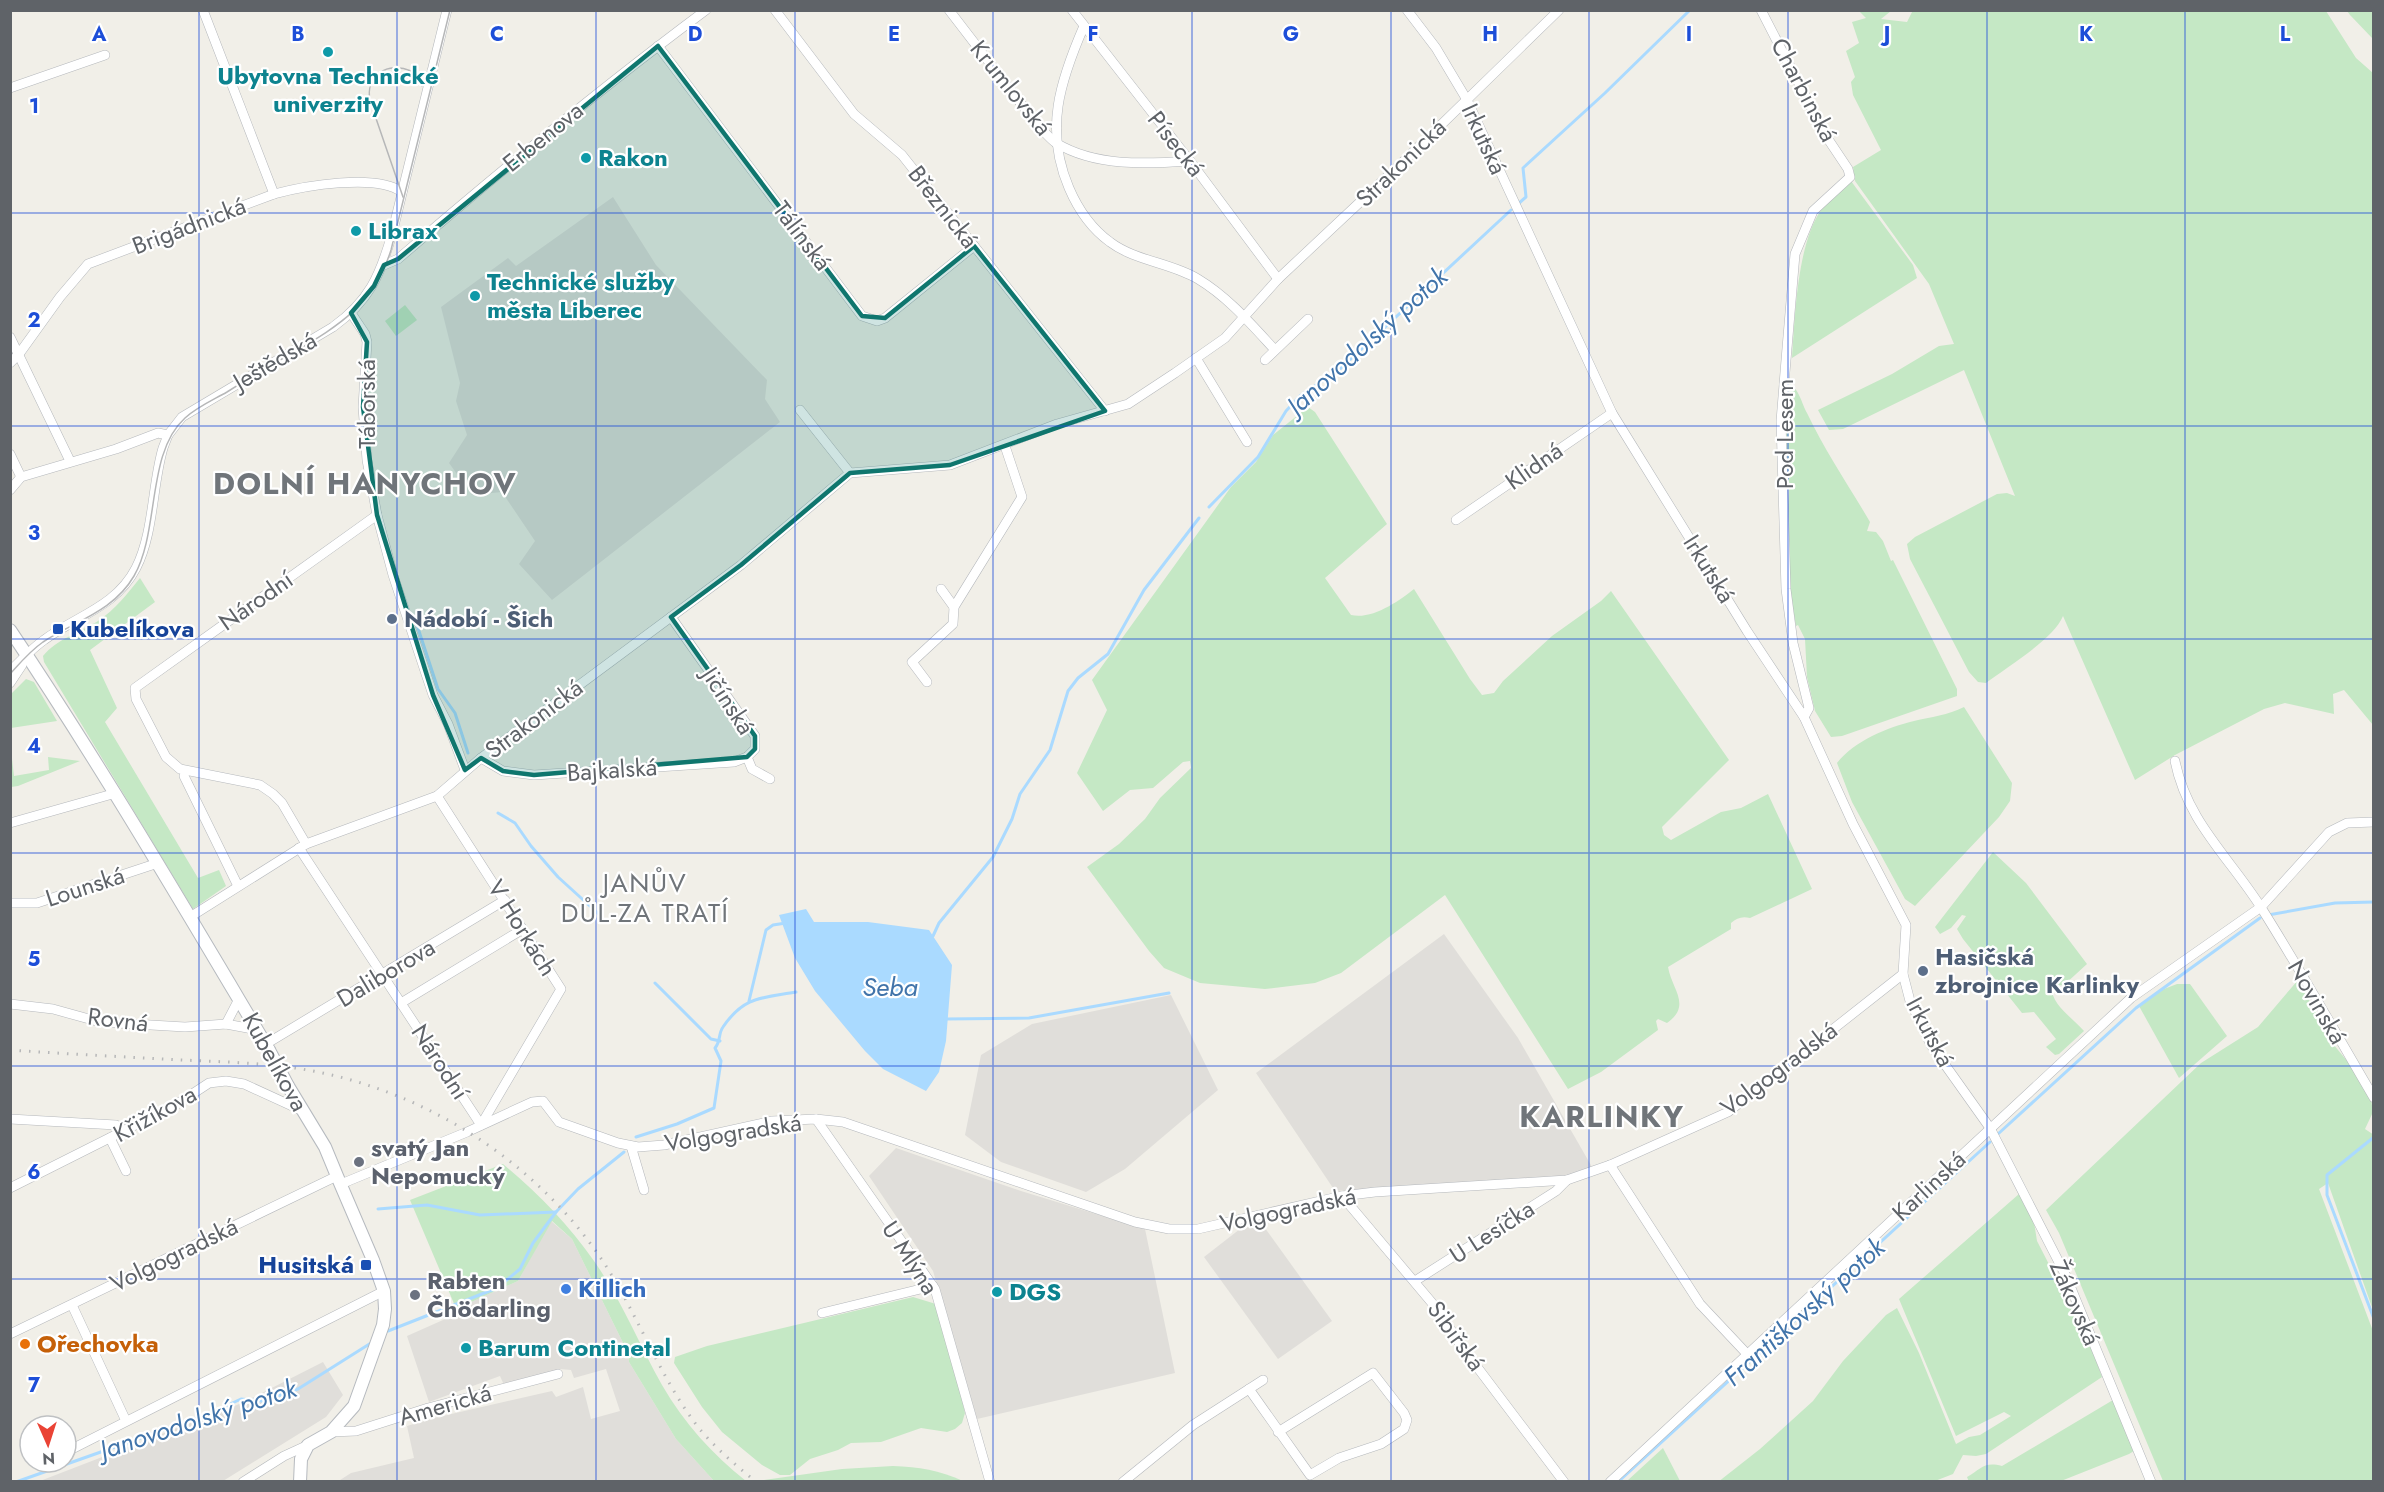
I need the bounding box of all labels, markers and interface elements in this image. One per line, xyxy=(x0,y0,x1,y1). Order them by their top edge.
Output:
text: A xyxy=(91,20,107,49)
text: B xyxy=(291,20,305,49)
text: C xyxy=(490,20,504,49)
text: D xyxy=(688,20,702,49)
text: E xyxy=(888,20,900,49)
text: F xyxy=(1087,20,1099,49)
text: G xyxy=(1283,20,1299,49)
text: H xyxy=(1482,20,1498,49)
text: I xyxy=(1686,20,1692,49)
text: J xyxy=(1880,20,1890,49)
text: K xyxy=(2079,20,2093,49)
text: L xyxy=(2280,20,2291,49)
street label: Krumlovská xyxy=(962,32,1061,143)
street label: Charbinská xyxy=(1762,32,1846,148)
marker: Ubytovna Technické univerzity xyxy=(321,45,335,59)
place label: Ubytovna Technické univerzity xyxy=(217,58,439,121)
text: 1 xyxy=(29,92,39,121)
street label: Erbenova xyxy=(495,93,591,180)
street label: Irkutská xyxy=(1453,98,1516,180)
street label: Písecká xyxy=(1139,103,1213,184)
street label: Strakonická xyxy=(1347,110,1454,215)
place label: Rakon xyxy=(598,140,668,175)
marker: Rakon xyxy=(579,151,593,165)
street label: Březnická xyxy=(900,158,987,256)
street label: Brigádnická xyxy=(127,188,251,263)
street label: Tálínská xyxy=(765,194,840,278)
place label: Librax xyxy=(368,213,438,248)
marker: Librax xyxy=(349,224,363,238)
water label: Janovodolský potok xyxy=(1274,257,1457,427)
place label: Technické služby města Liberec xyxy=(487,264,675,327)
marker: Technické služby města Liberec xyxy=(468,289,482,303)
text: 2 xyxy=(27,306,41,335)
street label: Ještědská xyxy=(224,323,323,400)
street label: Táborská xyxy=(349,359,384,449)
street label: Pod Lesem xyxy=(1767,379,1802,489)
street label: Klidná xyxy=(1498,433,1570,498)
district label: DOLNÍ HANYCHOV xyxy=(213,462,517,505)
text: 3 xyxy=(28,519,40,548)
street label: Irkutská xyxy=(1675,528,1744,610)
street label: Národní xyxy=(211,562,301,639)
place label: Nádobí - Šich xyxy=(404,601,553,636)
place label: Kubelíkova xyxy=(70,611,194,646)
marker: Nádobí - Šich xyxy=(385,612,399,626)
marker: Kubelíkova xyxy=(51,622,65,636)
street label: Jičínská xyxy=(692,658,763,741)
street label: Strakonická xyxy=(477,670,590,767)
text: 4 xyxy=(27,732,41,761)
street label: Bajkalská xyxy=(566,749,658,790)
street label: Lounská xyxy=(41,857,129,916)
district label: JANŮV DŮL-ZA TRATÍ xyxy=(561,864,729,932)
street label: V Horkách xyxy=(479,873,566,983)
street label: Daliborova xyxy=(330,929,442,1016)
place label: Hasičská zbrojnice Karlinky xyxy=(1935,939,2139,1002)
text: 5 xyxy=(28,945,41,974)
street label: Novinská xyxy=(2279,953,2356,1051)
marker: Hasičská zbrojnice Karlinky xyxy=(1916,964,1930,978)
water label: Seba xyxy=(862,968,918,1006)
street label: Irkutská xyxy=(1897,991,1963,1073)
street label: Rovná xyxy=(86,998,150,1041)
street label: Kubelíkova xyxy=(234,1006,317,1118)
street label: Volgogradská xyxy=(1713,1013,1844,1124)
street label: Národní xyxy=(403,1017,478,1107)
street label: Křižíkova xyxy=(107,1076,203,1151)
district label: KARLINKY xyxy=(1519,1095,1685,1138)
street label: Volgogradská xyxy=(662,1104,804,1161)
place label: svatý Jan Nepomucký xyxy=(371,1130,505,1193)
street label: Karlinská xyxy=(1884,1142,1973,1229)
marker: svatý Jan Nepomucký xyxy=(352,1155,366,1169)
text: 6 xyxy=(27,1158,41,1187)
street label: Volgogradská xyxy=(1217,1178,1359,1241)
street label: U Lesíčka xyxy=(1442,1191,1541,1272)
street label: Volgogradská xyxy=(104,1208,244,1301)
street label: U Mlýna xyxy=(873,1214,947,1302)
water label: Františkovský potok xyxy=(1715,1228,1895,1395)
place label: Husitská xyxy=(258,1247,354,1282)
street label: Žákovská xyxy=(2041,1255,2110,1351)
marker: Husitská xyxy=(359,1258,373,1272)
place label: Rabten Čhödarling xyxy=(427,1263,551,1326)
place label: Killich xyxy=(578,1271,647,1306)
place label: DGS xyxy=(1009,1274,1061,1309)
marker: Killich xyxy=(559,1282,573,1296)
marker: DGS xyxy=(990,1285,1004,1299)
marker: Rabten Čhödarling xyxy=(408,1288,422,1302)
street label: Sibiřská xyxy=(1419,1293,1494,1378)
place label: Ořechovka xyxy=(37,1326,159,1361)
place label: Barum Continetal xyxy=(478,1330,671,1365)
marker: Ořechovka xyxy=(18,1337,32,1351)
marker: Barum Continetal xyxy=(459,1341,473,1355)
water label: Janovodolský potok xyxy=(90,1369,303,1470)
text: 7 xyxy=(28,1371,41,1400)
street label: Americká xyxy=(394,1375,495,1434)
north arrow xyxy=(18,1414,78,1474)
text: N xyxy=(42,1447,56,1470)

